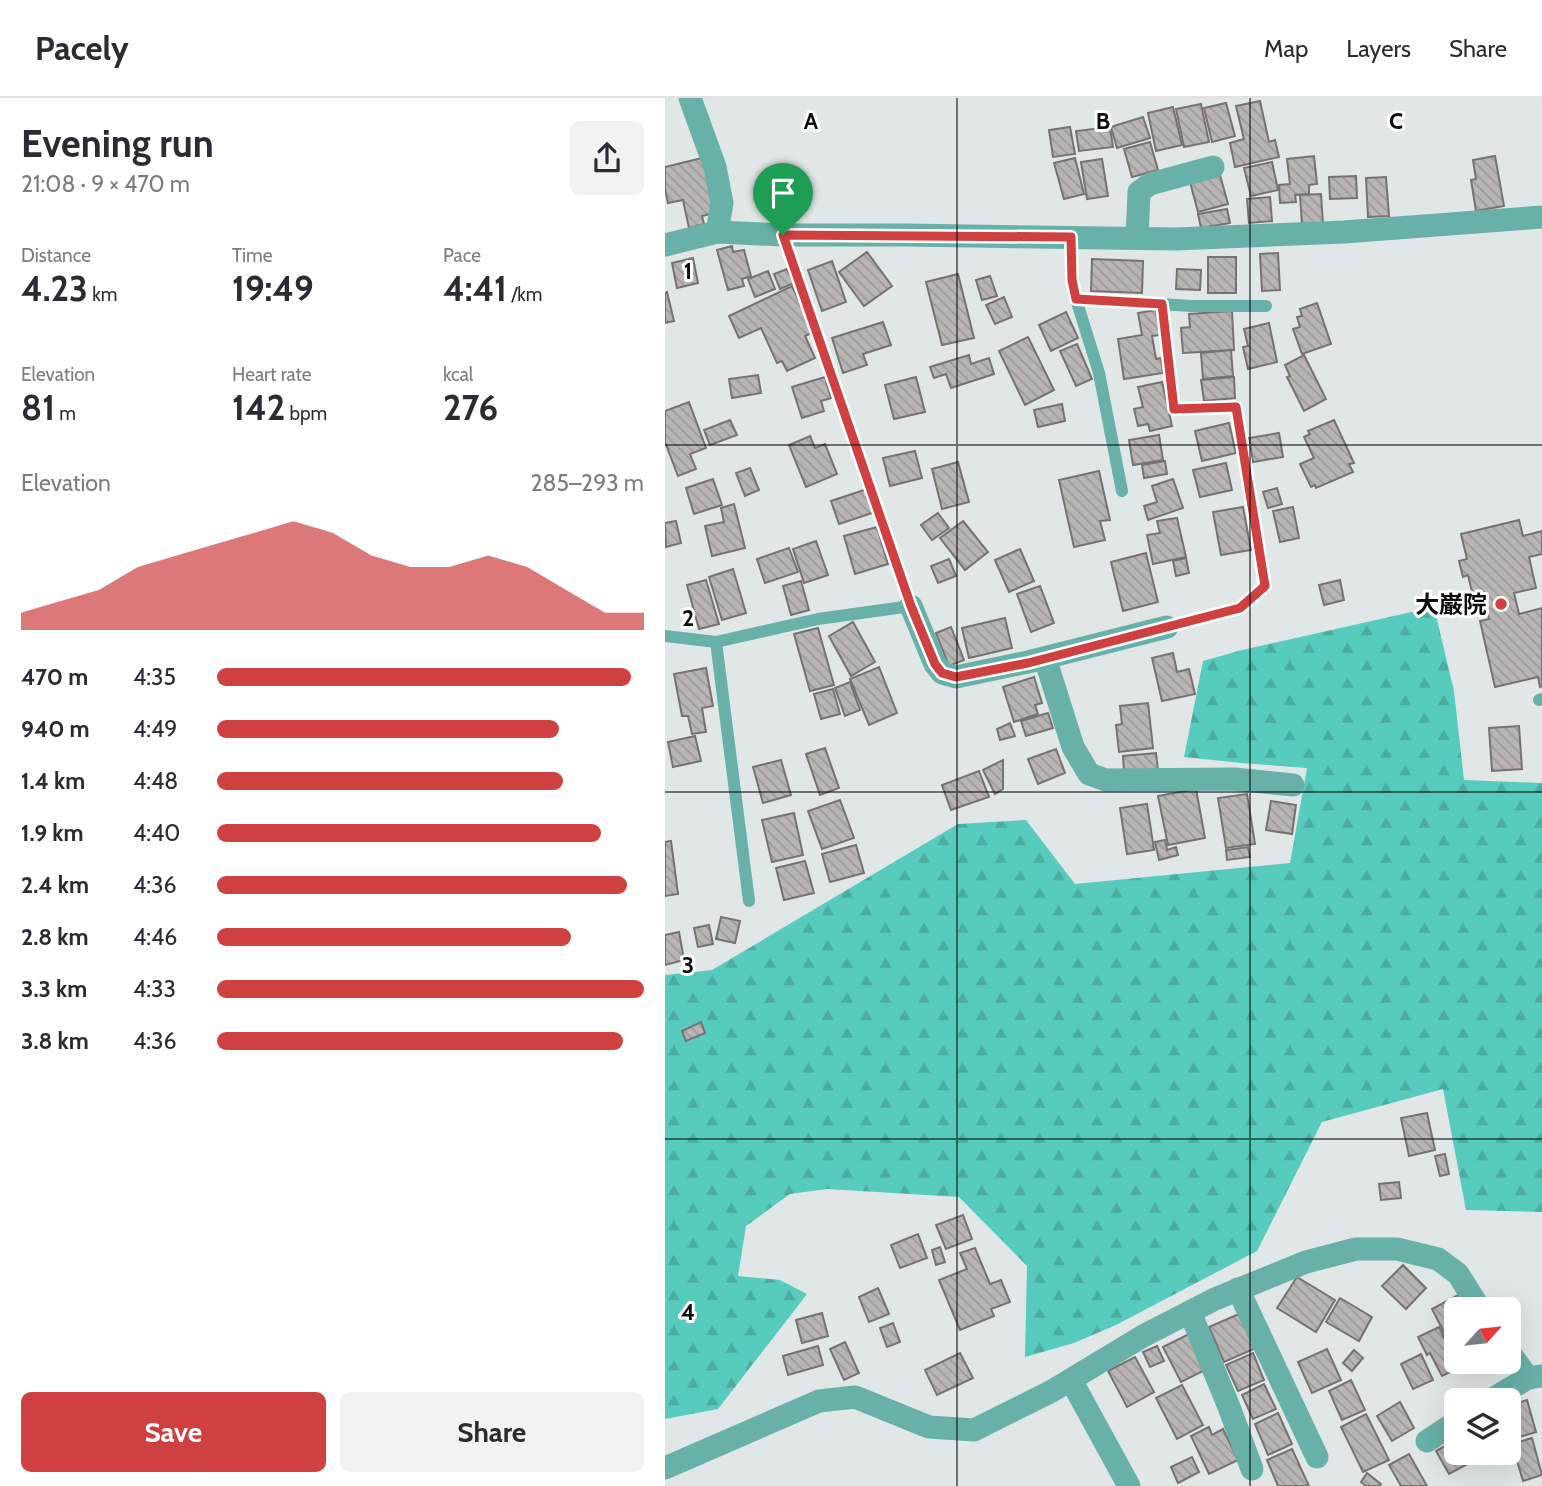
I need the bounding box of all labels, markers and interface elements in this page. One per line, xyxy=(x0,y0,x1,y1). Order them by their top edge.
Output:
text: Pacely xyxy=(35,28,129,68)
text: Map xyxy=(1264,34,1308,63)
text: Layers xyxy=(1346,34,1411,63)
text: Share xyxy=(1449,34,1507,63)
text: A xyxy=(804,107,819,135)
text: B xyxy=(1096,107,1110,135)
text: C xyxy=(1389,107,1403,135)
text: Evening run xyxy=(21,120,214,167)
button: share xyxy=(570,121,644,195)
pin xyxy=(753,163,813,235)
text: 21:08 · 9 × 470 m xyxy=(21,170,190,198)
icon: arrive xyxy=(764,174,802,212)
text: Distance xyxy=(21,244,91,267)
text: Time xyxy=(232,244,272,267)
text: Pace xyxy=(443,244,481,267)
text: 1 xyxy=(684,257,692,285)
text: 4.23 xyxy=(21,267,88,310)
text: 19:49 xyxy=(232,267,314,310)
text: 4:41 xyxy=(443,267,507,310)
text: km xyxy=(88,283,117,306)
text: /km xyxy=(507,283,542,306)
text: Elevation xyxy=(21,363,95,386)
text: Heart rate xyxy=(232,363,312,386)
text: kcal xyxy=(443,363,473,386)
text: 81 xyxy=(21,386,55,429)
text: 142 xyxy=(232,386,285,429)
text: 276 xyxy=(443,386,498,429)
text: m xyxy=(55,402,76,425)
text: bpm xyxy=(285,402,327,425)
text: Elevation xyxy=(21,469,111,497)
text: 285–293 m xyxy=(531,469,644,497)
place label: 大巌院 xyxy=(1415,590,1487,619)
marker: 大巌院 xyxy=(1493,596,1509,612)
text: 2 xyxy=(682,604,694,632)
text: 470 m xyxy=(21,663,88,691)
text: 4:35 xyxy=(133,663,176,691)
text: 940 m xyxy=(21,715,90,743)
text: 4:49 xyxy=(133,715,177,743)
text: 1.4 km xyxy=(21,767,85,795)
text: 4:48 xyxy=(133,767,178,795)
text: 1.9 km xyxy=(21,819,84,847)
text: 4:40 xyxy=(133,819,180,847)
text: 2.4 km xyxy=(21,871,89,899)
text: 4:36 xyxy=(133,871,177,899)
text: 2.8 km xyxy=(21,923,88,951)
text: 4:46 xyxy=(133,923,177,951)
text: 3 xyxy=(682,951,694,979)
text: 3.3 km xyxy=(21,975,87,1003)
text: 4:33 xyxy=(133,975,176,1003)
text: 3.8 km xyxy=(21,1027,89,1055)
text: 4:36 xyxy=(133,1027,177,1055)
north arrow xyxy=(1444,1297,1521,1374)
map controls xyxy=(1444,1297,1521,1465)
text: 4 xyxy=(681,1298,695,1326)
button: layers xyxy=(1444,1388,1521,1465)
button: Save xyxy=(21,1392,326,1472)
button: Share xyxy=(340,1392,644,1472)

